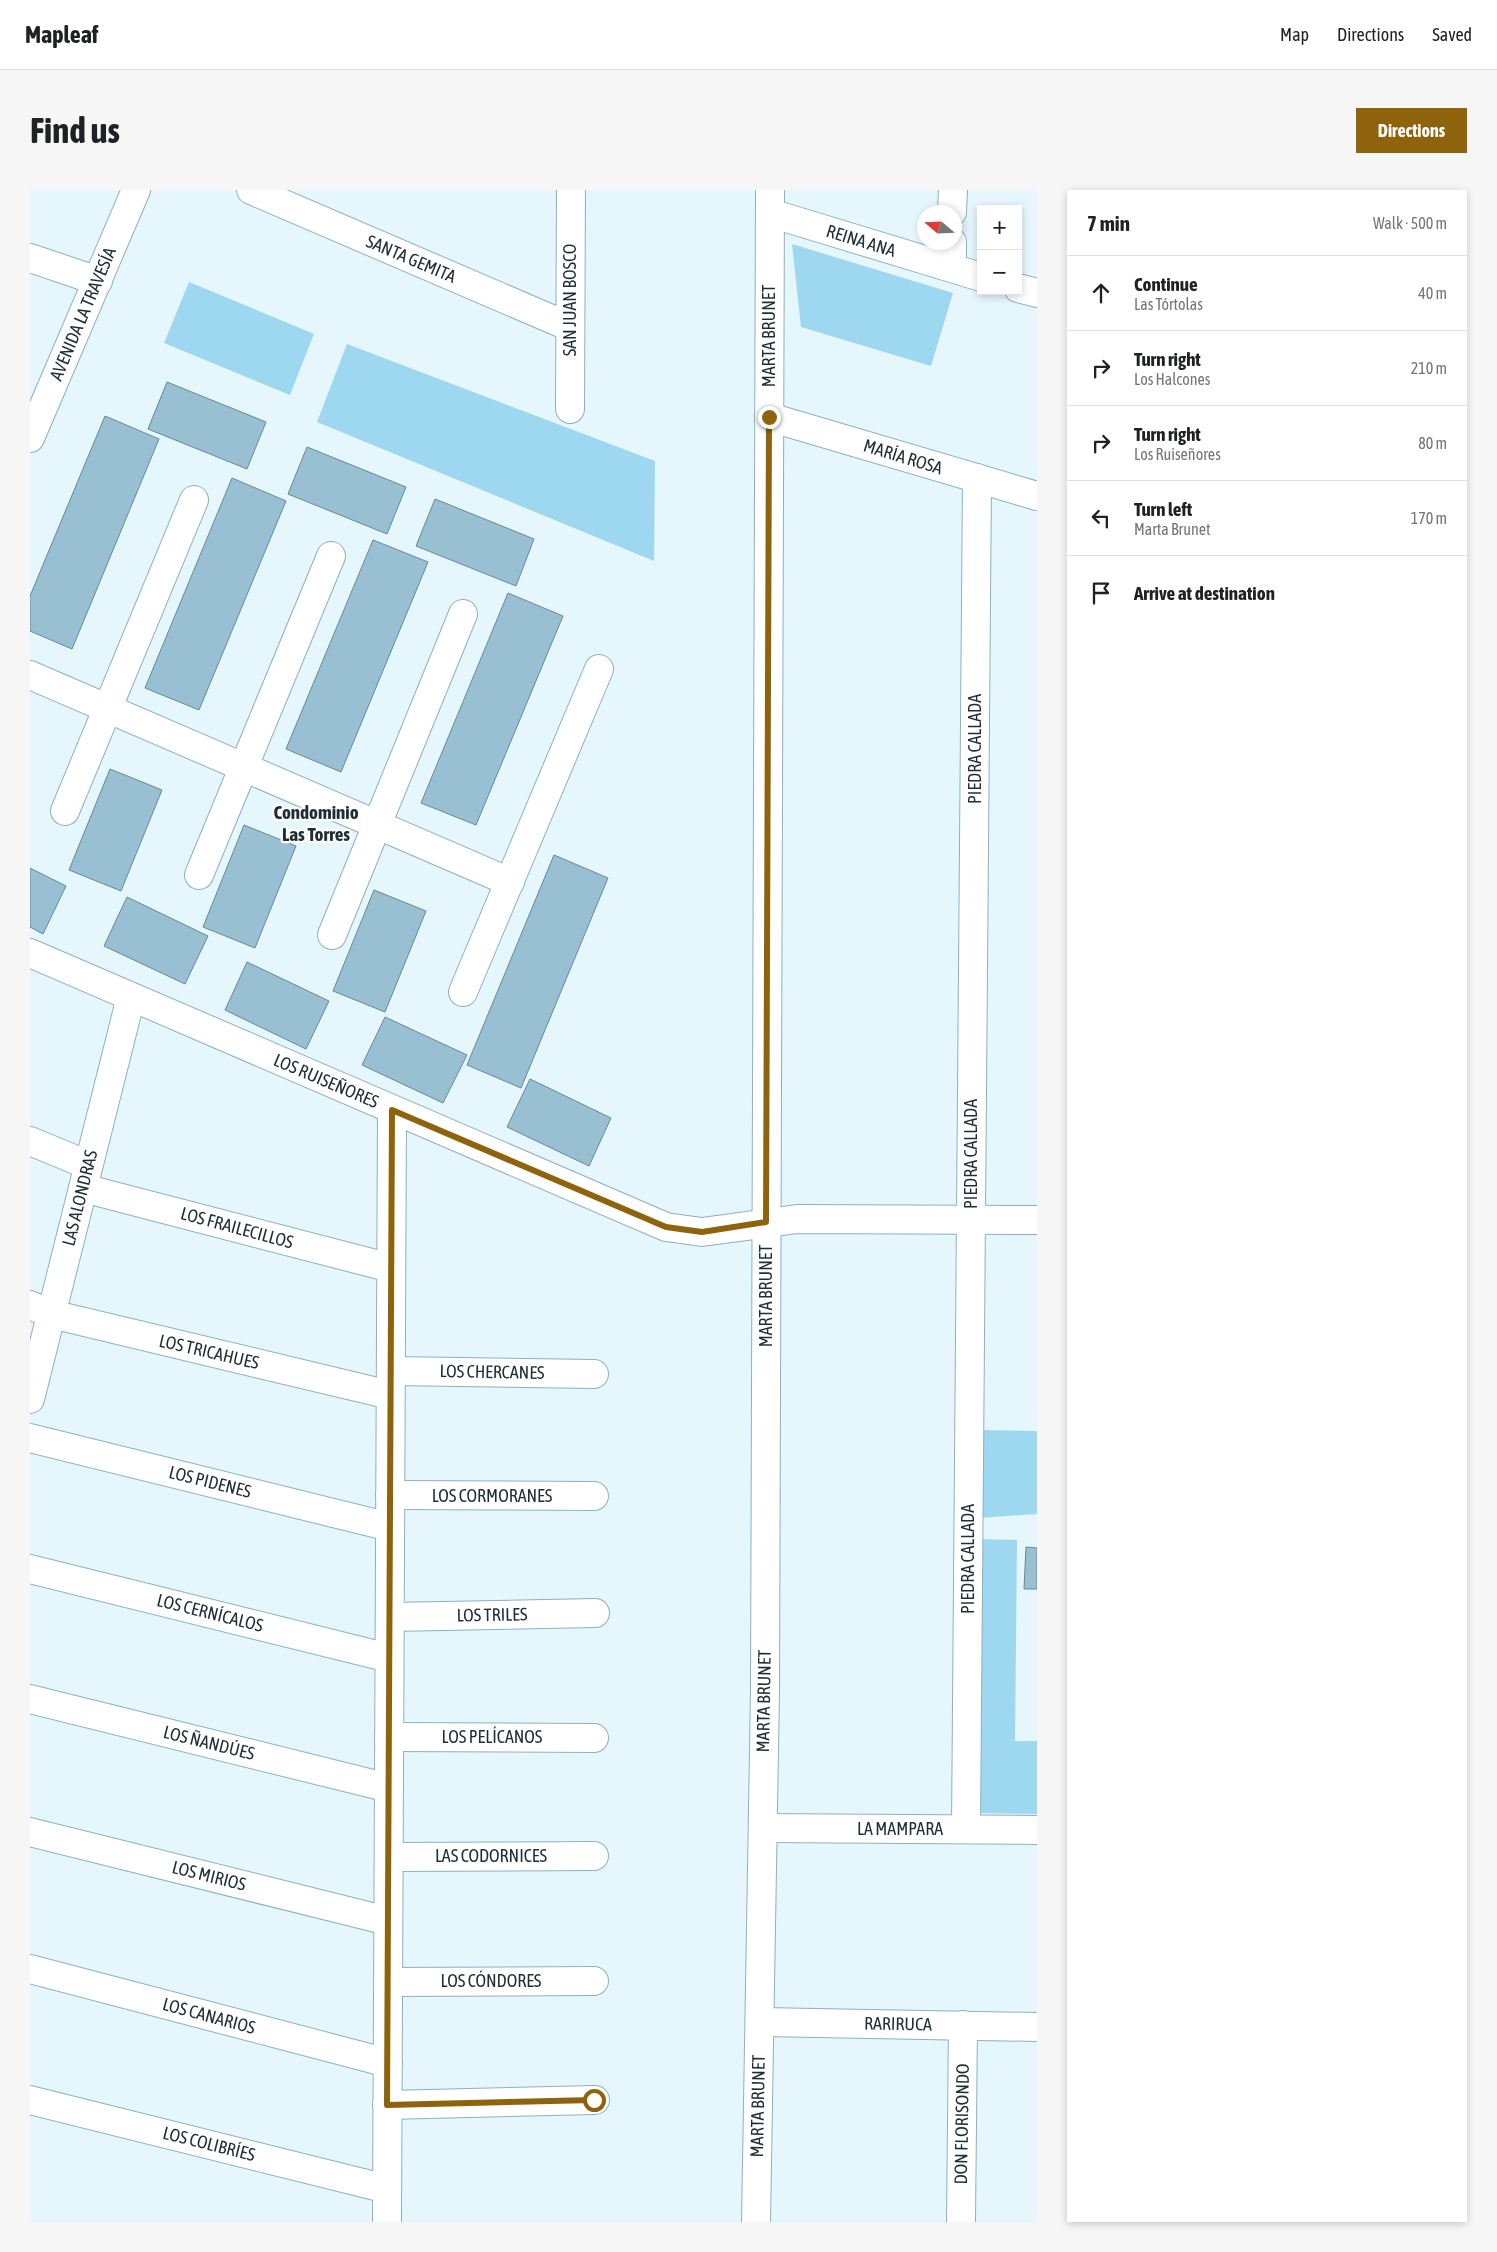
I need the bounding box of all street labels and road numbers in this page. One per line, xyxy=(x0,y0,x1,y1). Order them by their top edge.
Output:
street label: REINA ANA xyxy=(824,220,899,261)
street label: SANTA GEMITA xyxy=(363,230,459,287)
street label: AVENIDA LA TRAVESÍA xyxy=(45,244,120,384)
street label: SAN JUAN BOSCO xyxy=(559,244,580,356)
street label: MARTA BRUNET xyxy=(758,285,779,387)
street label: MARÍA ROSA xyxy=(861,435,945,479)
street label: PIEDRA CALLADA xyxy=(964,694,985,804)
street label: LOS RUISEÑORES xyxy=(271,1049,382,1112)
street label: PIEDRA CALLADA xyxy=(960,1099,981,1209)
street label: LAS ALONDRAS xyxy=(57,1147,102,1248)
street label: LOS FRAILECILLOS xyxy=(178,1202,296,1253)
street label: MARTA BRUNET xyxy=(755,1245,776,1347)
street label: LOS TRICAHUES xyxy=(157,1330,262,1373)
street label: LOS CHERCANES xyxy=(439,1360,545,1383)
street label: LOS PIDENES xyxy=(167,1461,254,1502)
street label: LOS CORMORANES xyxy=(432,1485,553,1506)
street label: PIEDRA CALLADA xyxy=(957,1504,978,1614)
street label: LOS CERNÍCALOS xyxy=(155,1589,266,1636)
street label: LOS TRILES xyxy=(456,1603,528,1626)
street label: MARTA BRUNET xyxy=(752,1649,775,1753)
street label: LOS ÑANDÚES xyxy=(161,1721,257,1764)
street label: LOS PELÍCANOS xyxy=(442,1726,543,1747)
street label: LA MAMPARA xyxy=(857,1818,943,1839)
street label: LAS CODORNICES xyxy=(435,1845,548,1866)
street label: LOS MIRIOS xyxy=(170,1856,249,1895)
street label: LOS CÓNDORES xyxy=(441,1970,542,1991)
street label: LOS CANARIOS xyxy=(160,1993,258,2038)
street label: RARIRUCA xyxy=(864,2012,932,2035)
street label: MARTA BRUNET xyxy=(746,2054,769,2158)
street label: DON FLORISONDO xyxy=(950,2063,973,2185)
street label: LOS COLIBRÍES xyxy=(161,2122,258,2165)

